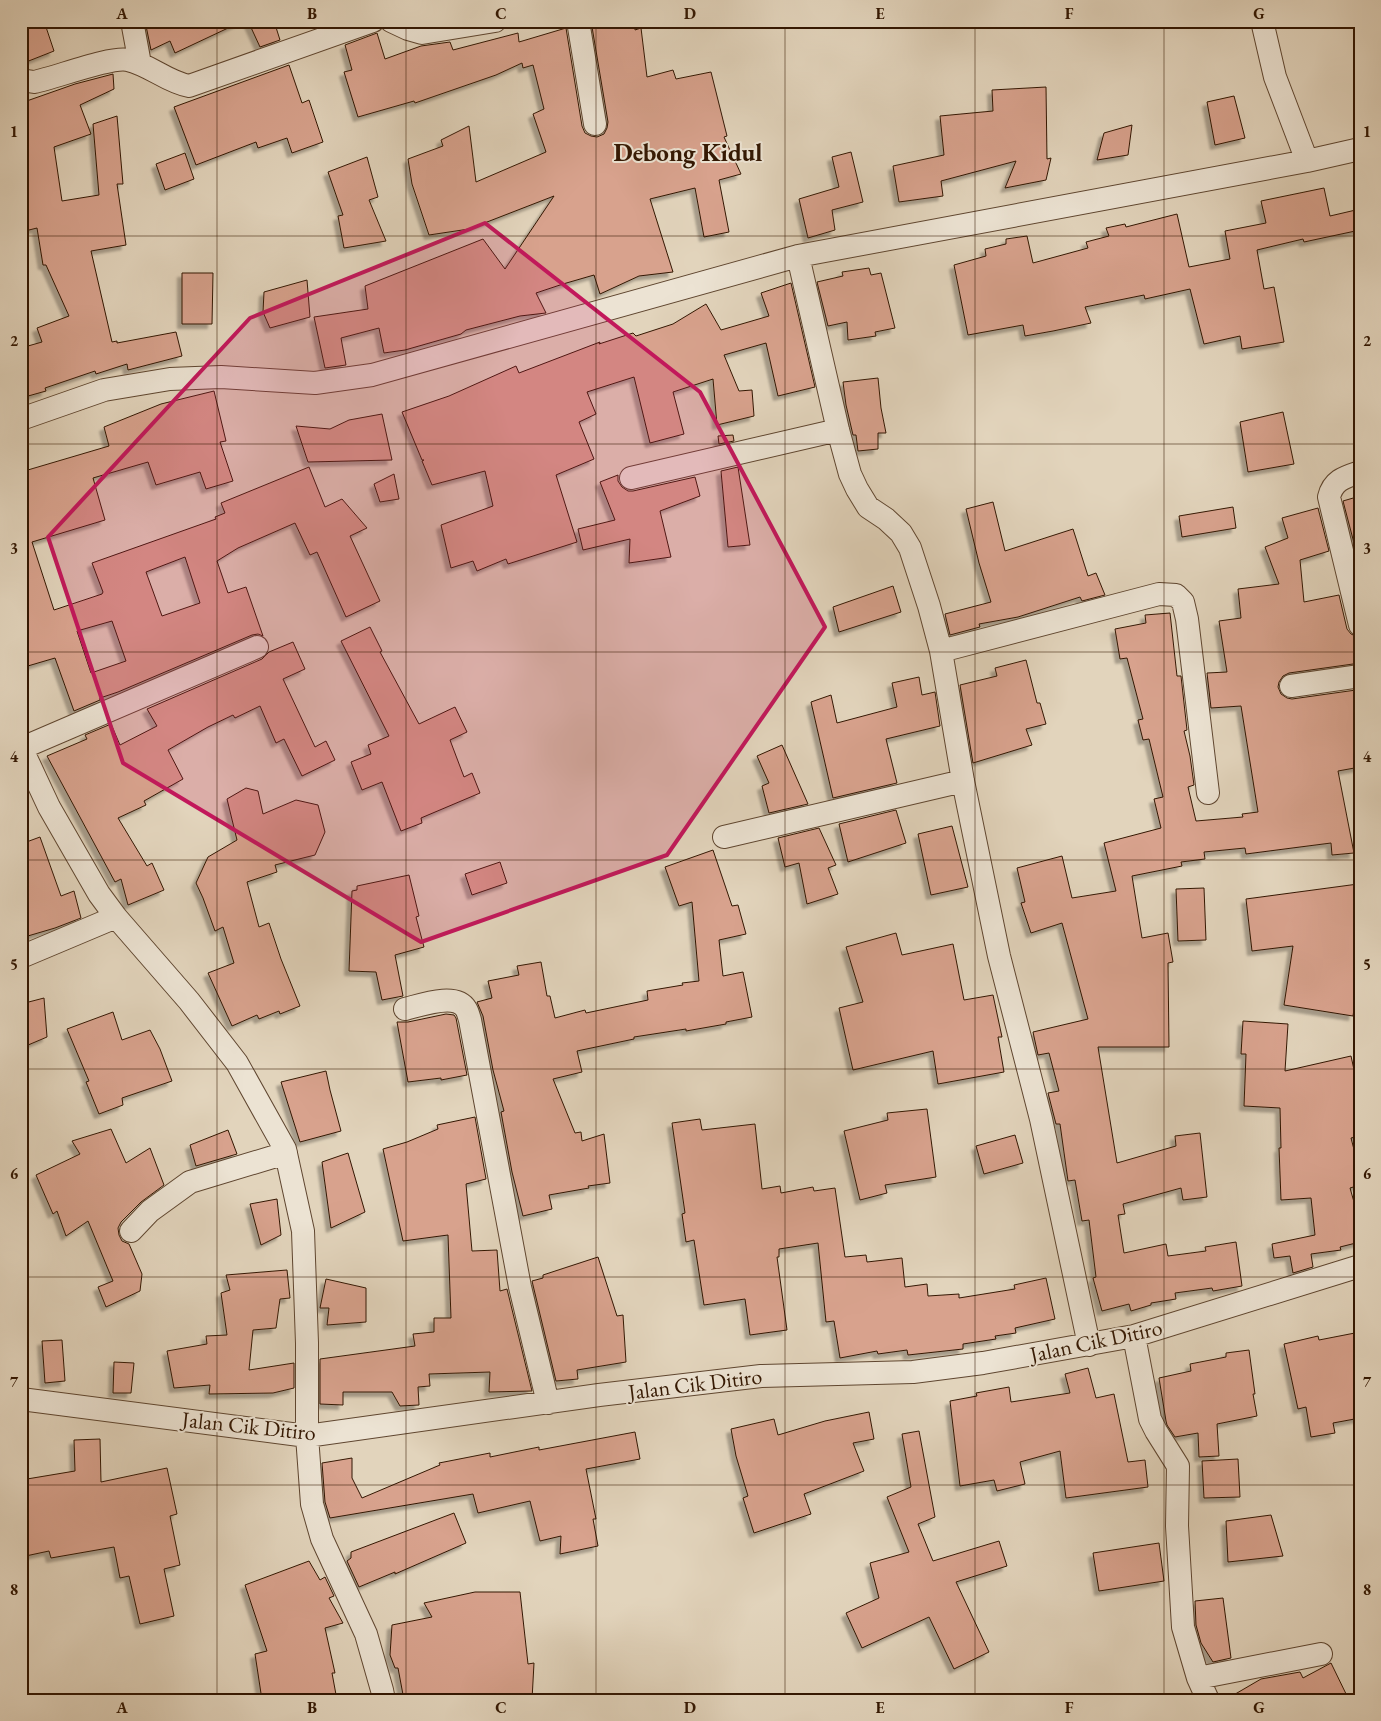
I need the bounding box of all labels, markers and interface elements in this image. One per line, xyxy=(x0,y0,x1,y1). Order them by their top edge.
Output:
text: A xyxy=(115,3,128,24)
text: B xyxy=(307,3,317,24)
text: C xyxy=(495,3,507,24)
text: D xyxy=(684,3,696,24)
text: E xyxy=(875,3,885,24)
text: F xyxy=(1065,3,1074,24)
text: G xyxy=(1253,3,1265,24)
text: 1 xyxy=(10,121,18,142)
text: 1 xyxy=(1363,121,1371,142)
district label: Debong Kidul xyxy=(614,136,762,169)
text: 2 xyxy=(10,330,19,351)
text: 2 xyxy=(1363,330,1372,351)
text: 3 xyxy=(10,538,18,559)
text: 3 xyxy=(1363,538,1371,559)
text: 4 xyxy=(10,746,19,767)
text: 4 xyxy=(1363,746,1372,767)
text: 5 xyxy=(10,954,18,975)
text: 5 xyxy=(1363,954,1371,975)
text: 6 xyxy=(10,1163,19,1184)
text: 6 xyxy=(1363,1163,1372,1184)
street label: Jalan Cik Ditiro xyxy=(1025,1313,1165,1370)
street label: Jalan Cik Ditiro xyxy=(624,1361,764,1407)
text: 7 xyxy=(10,1371,19,1392)
text: 7 xyxy=(1363,1371,1372,1392)
street label: Jalan Cik Ditiro xyxy=(179,1404,318,1447)
text: 8 xyxy=(10,1579,18,1600)
text: 8 xyxy=(1363,1579,1371,1600)
text: A xyxy=(115,1697,128,1718)
text: B xyxy=(307,1697,317,1718)
text: C xyxy=(495,1697,507,1718)
text: D xyxy=(684,1697,696,1718)
text: E xyxy=(875,1697,885,1718)
text: F xyxy=(1065,1697,1074,1718)
text: G xyxy=(1253,1697,1265,1718)

